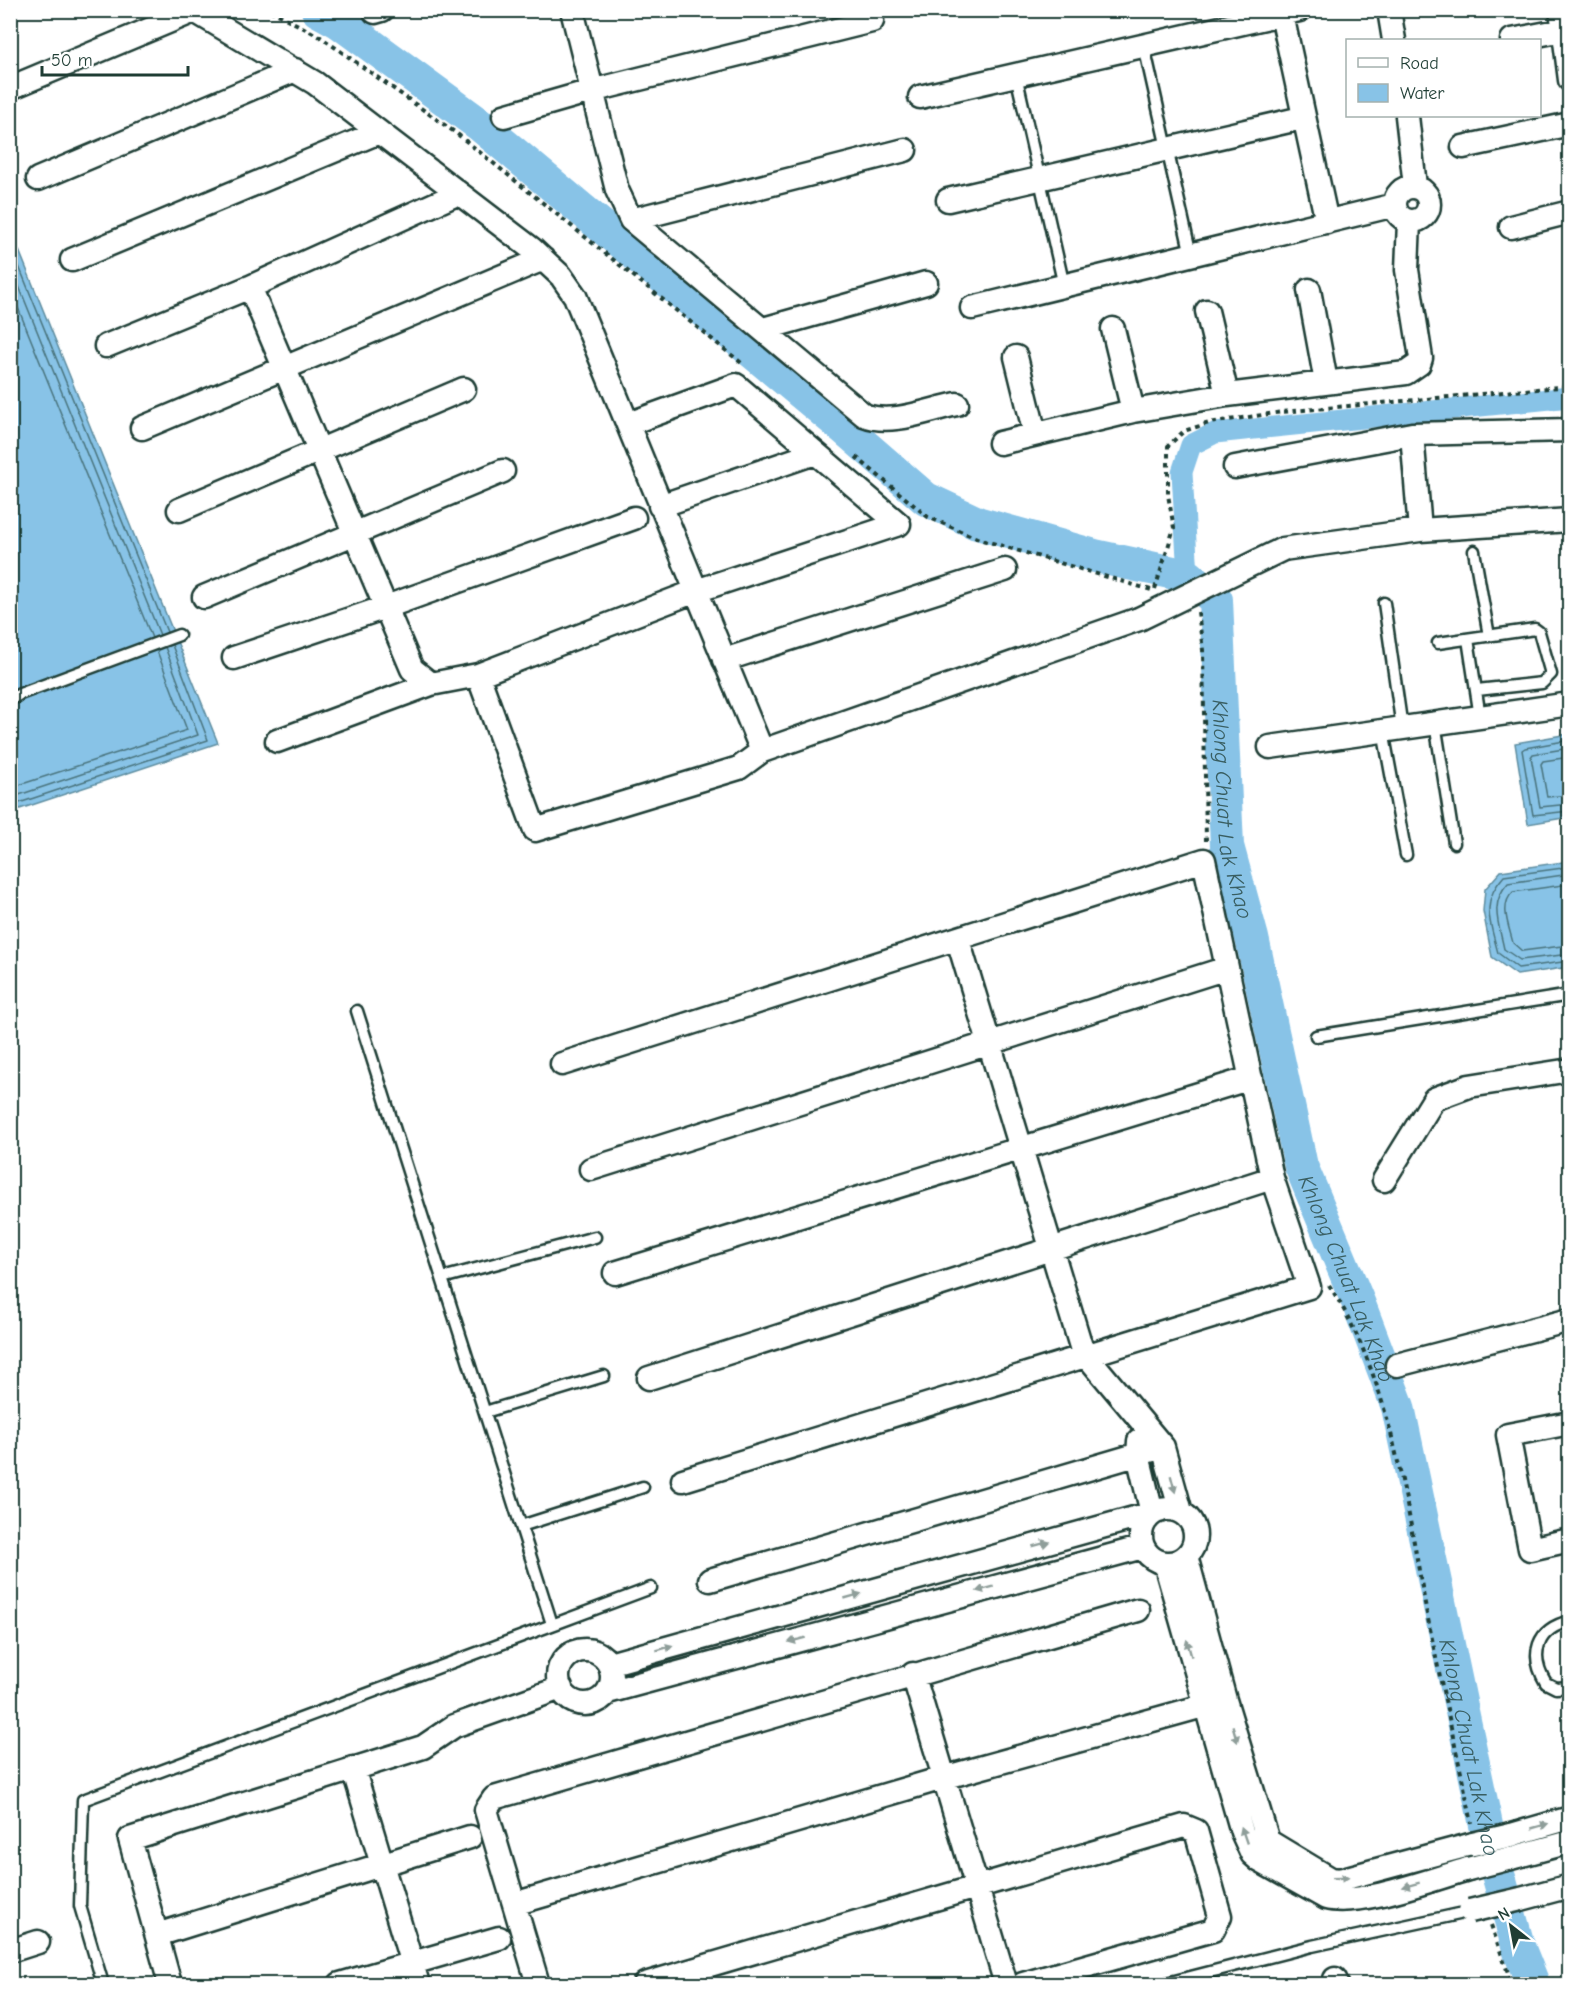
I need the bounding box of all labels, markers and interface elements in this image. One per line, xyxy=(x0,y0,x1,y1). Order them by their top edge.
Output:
scale bar xyxy=(42,39,188,77)
legend xyxy=(1346,39,1541,117)
text: 50 m xyxy=(51,50,93,71)
text: Road xyxy=(1400,53,1439,74)
text: Water xyxy=(1400,83,1445,104)
water label: Khlong Chuat Lak Khao xyxy=(1206,699,1258,922)
water label: Khlong Chuat Lak Khao xyxy=(1292,1171,1399,1386)
one-way arrow xyxy=(1169,1475,1178,1493)
one-way arrow xyxy=(1032,1538,1050,1548)
one-way arrow xyxy=(976,1585,994,1594)
one-way arrow xyxy=(844,1590,862,1600)
one-way arrow xyxy=(787,1636,805,1645)
water label: Khlong Chuat Lak Khao xyxy=(1433,1636,1504,1859)
one-way arrow xyxy=(1184,1639,1193,1657)
one-way arrow xyxy=(656,1643,674,1652)
one-way arrow xyxy=(1231,1725,1240,1743)
one-way arrow xyxy=(1531,1821,1549,1830)
one-way arrow xyxy=(1238,1826,1248,1844)
one-way arrow xyxy=(1331,1874,1350,1883)
one-way arrow xyxy=(1402,1880,1421,1890)
north arrow xyxy=(1481,1896,1541,1956)
text: N xyxy=(1495,1904,1513,1924)

